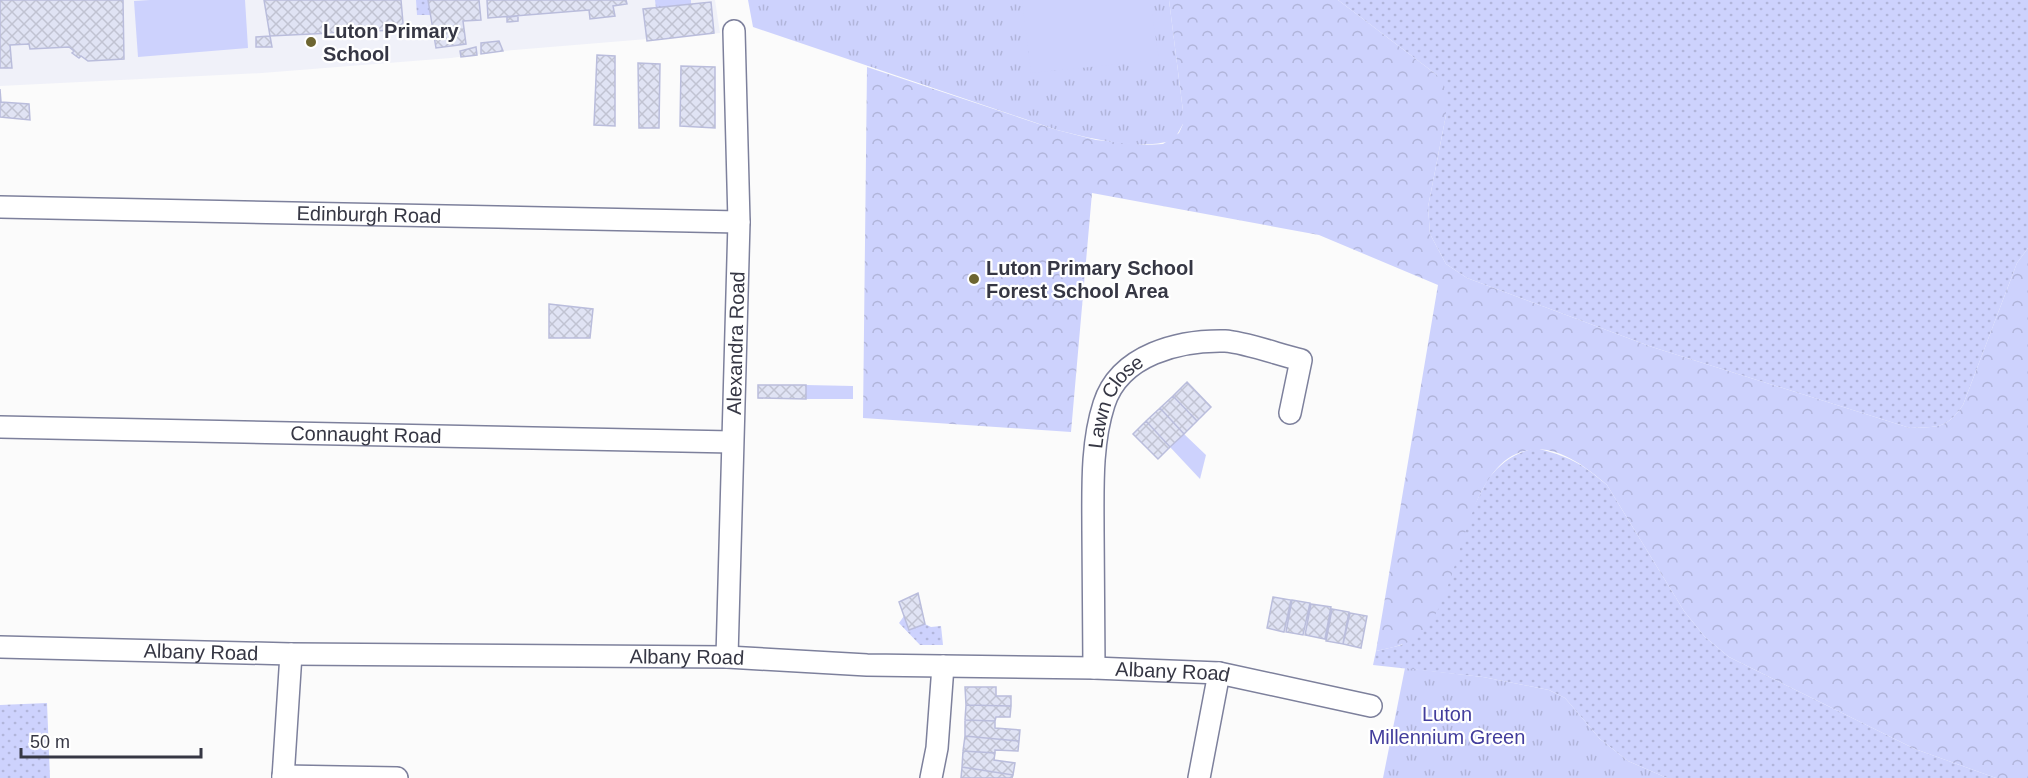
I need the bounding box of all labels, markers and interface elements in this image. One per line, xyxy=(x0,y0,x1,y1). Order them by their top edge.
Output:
place label: Luton Primary School xyxy=(323,20,459,65)
marker: Luton Primary School xyxy=(304,35,318,49)
street label: Edinburgh Road xyxy=(296,202,441,227)
place label: Luton Primary School Forest School Area xyxy=(986,257,1194,302)
street label: Alexandra Road xyxy=(723,271,749,415)
marker: Luton Primary School Forest School Area xyxy=(967,272,981,286)
street label: Lawn Close xyxy=(1084,350,1147,450)
street label: Connaught Road xyxy=(290,422,442,447)
street label: Albany Road xyxy=(143,639,258,664)
street label: Albany Road xyxy=(630,645,745,669)
street label: Albany Road xyxy=(1115,658,1232,686)
park label: Luton Millennium Green xyxy=(1369,703,1525,748)
scale bar xyxy=(21,721,201,759)
text: 50 m xyxy=(30,732,70,752)

